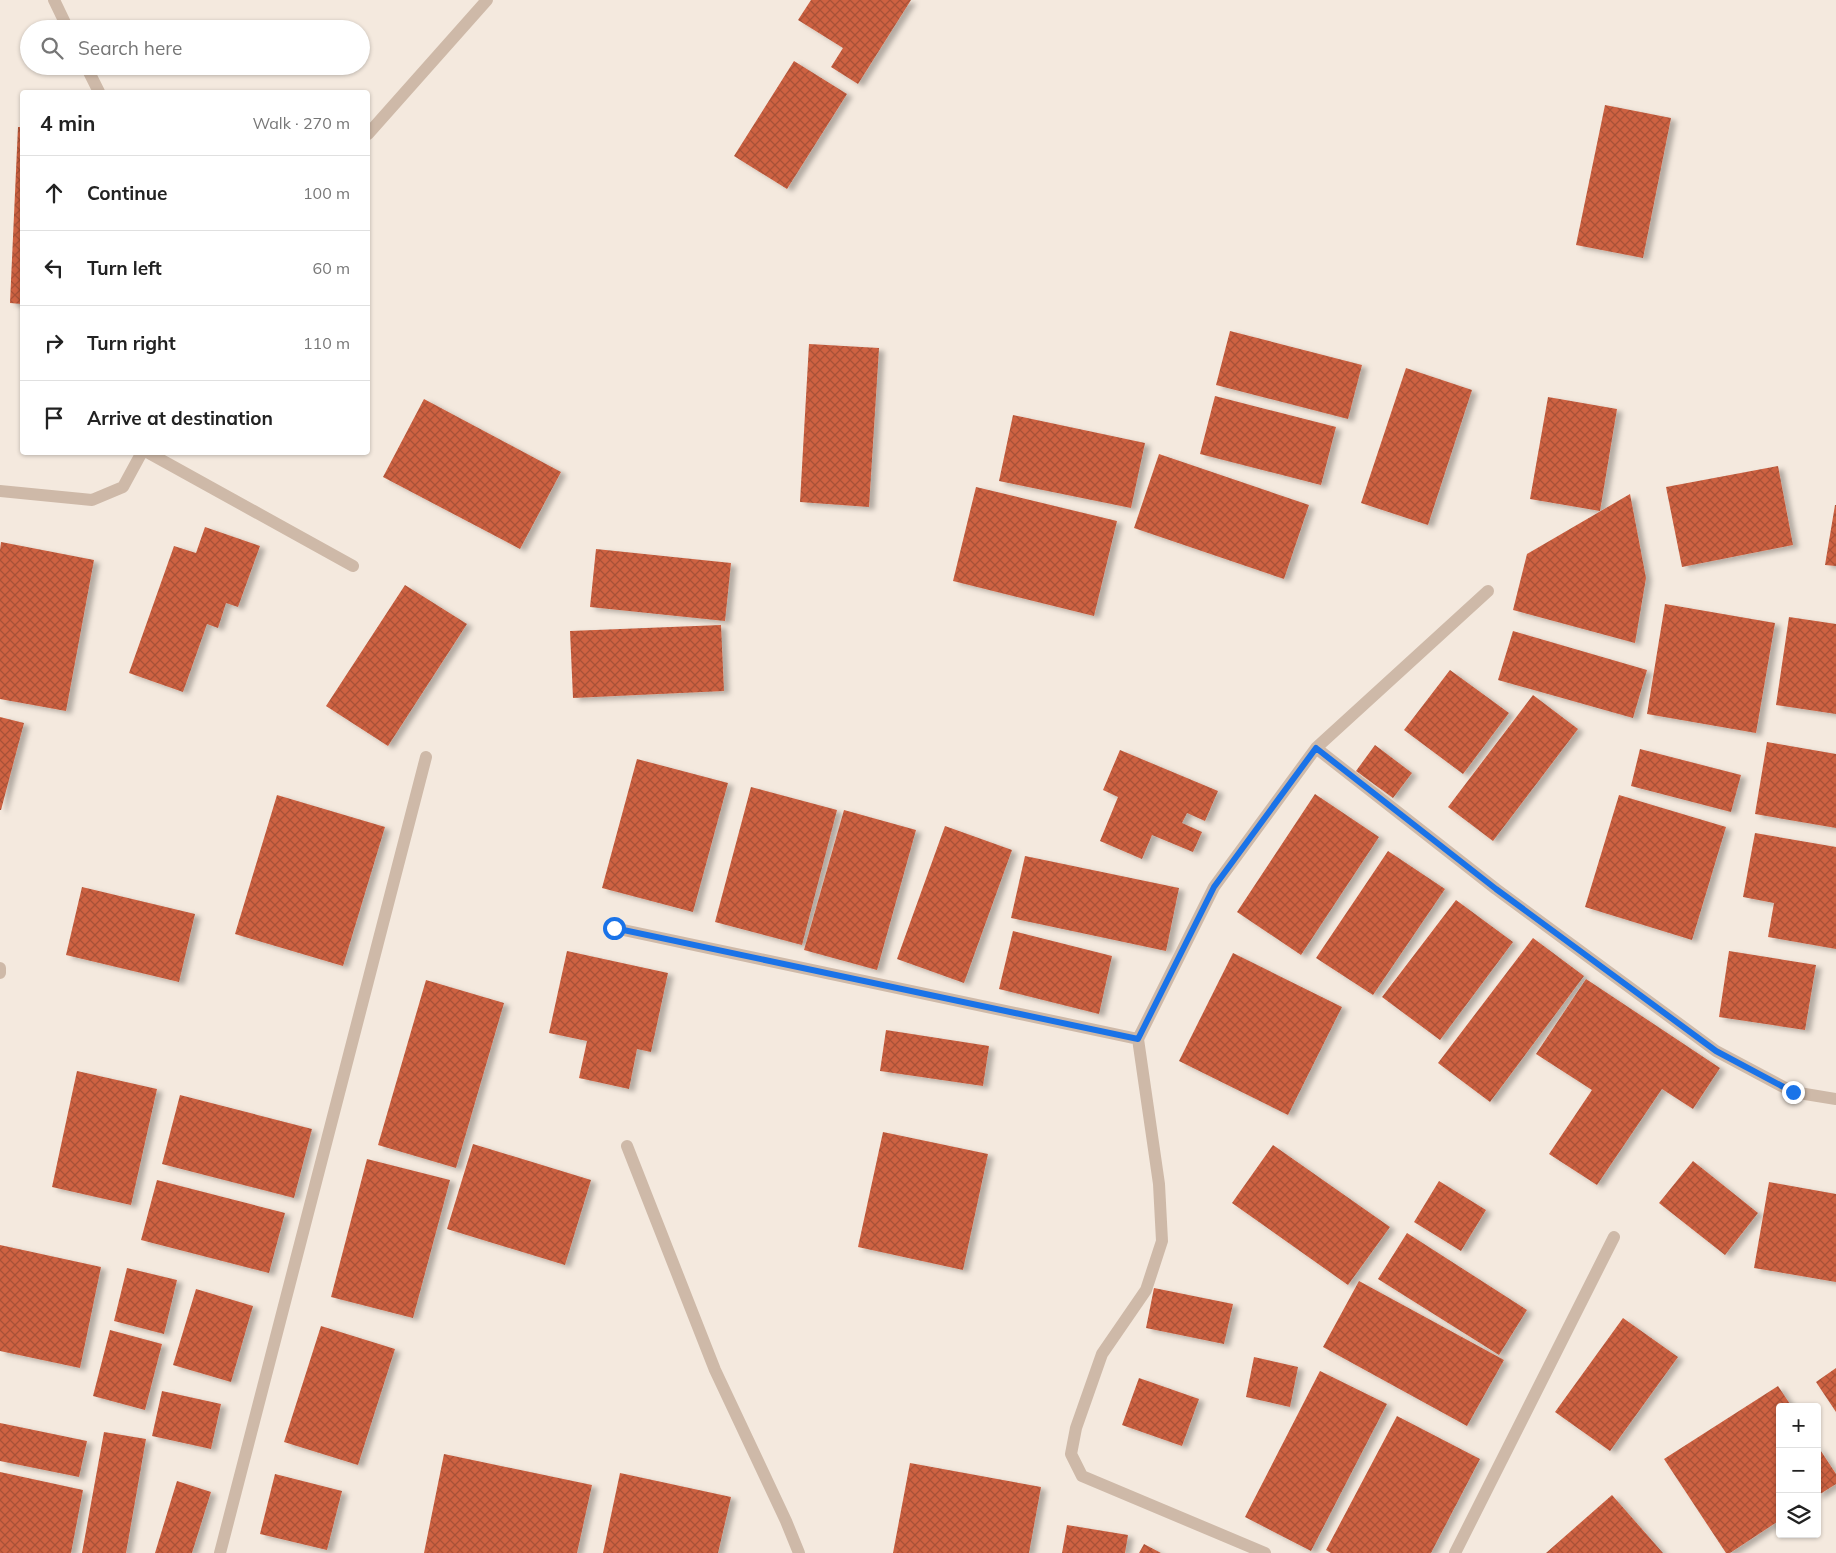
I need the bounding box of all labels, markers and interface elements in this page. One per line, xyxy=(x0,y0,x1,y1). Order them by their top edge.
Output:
search box xyxy=(20,20,370,75)
icon: search xyxy=(38,34,66,62)
text: Search here xyxy=(78,36,182,60)
text: 4 min xyxy=(40,110,95,136)
text: Walk · 270 m xyxy=(252,113,350,133)
icon: ahead xyxy=(40,179,68,207)
text: Continue xyxy=(87,181,167,205)
text: 100 m xyxy=(303,183,350,203)
icon: left xyxy=(40,254,68,282)
text: Turn left xyxy=(87,256,162,280)
text: 60 m xyxy=(313,258,350,278)
icon: right xyxy=(40,329,68,357)
text: Turn right xyxy=(87,331,176,355)
text: 110 m xyxy=(303,333,350,353)
icon: arrive xyxy=(40,404,68,432)
text: Arrive at destination xyxy=(87,406,273,430)
route start xyxy=(603,917,626,940)
route end xyxy=(1782,1081,1805,1104)
map controls xyxy=(1776,1403,1821,1538)
button: + xyxy=(1776,1403,1821,1448)
button: − xyxy=(1776,1448,1821,1493)
button: layers xyxy=(1776,1493,1821,1538)

